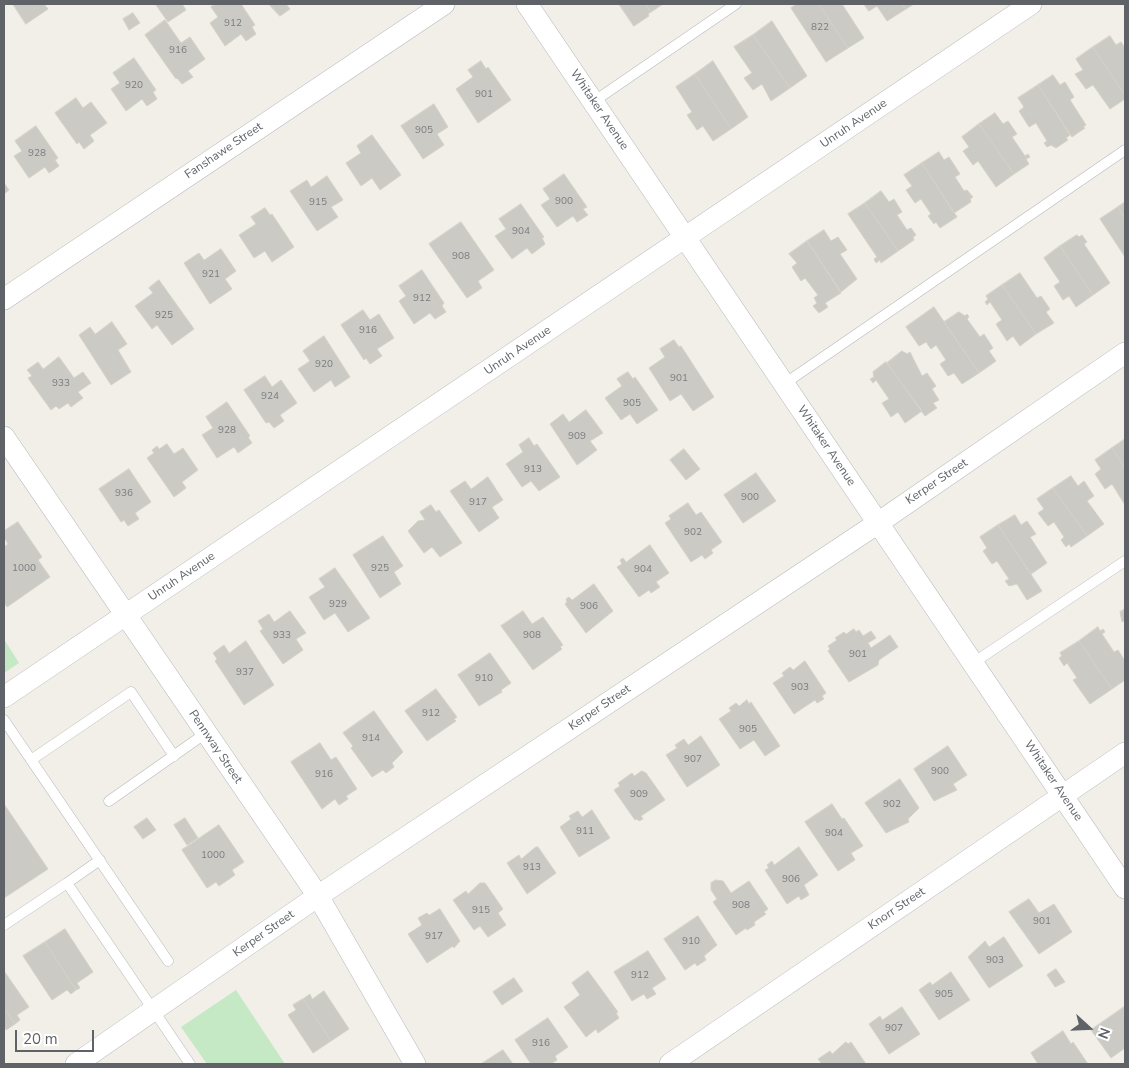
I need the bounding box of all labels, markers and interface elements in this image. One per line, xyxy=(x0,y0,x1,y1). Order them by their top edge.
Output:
house number: 912 xyxy=(224,18,242,30)
house number: 822 xyxy=(811,22,829,34)
house number: 916 xyxy=(169,45,187,57)
street label: Whitaker Avenue xyxy=(567,67,631,153)
house number: 920 xyxy=(125,80,143,92)
house number: 901 xyxy=(475,89,493,101)
street label: Unruh Avenue xyxy=(818,96,890,152)
street label: Fanshawe Street xyxy=(182,120,266,182)
house number: 905 xyxy=(415,125,433,137)
house number: 928 xyxy=(28,148,46,160)
house number: 900 xyxy=(555,196,573,208)
house number: 915 xyxy=(309,197,327,209)
house number: 904 xyxy=(512,226,530,238)
house number: 908 xyxy=(452,251,470,263)
house number: 921 xyxy=(202,269,220,281)
house number: 912 xyxy=(413,293,431,305)
house number: 925 xyxy=(155,310,173,322)
street label: Unruh Avenue xyxy=(482,323,554,379)
house number: 916 xyxy=(359,325,377,337)
house number: 920 xyxy=(315,359,333,371)
house number: 901 xyxy=(670,373,688,385)
house number: 933 xyxy=(52,378,70,390)
house number: 924 xyxy=(261,391,279,403)
house number: 905 xyxy=(623,398,641,410)
street label: Whitaker Avenue xyxy=(794,403,858,489)
house number: 928 xyxy=(218,425,236,437)
house number: 909 xyxy=(568,431,586,443)
street label: Kerper Street xyxy=(903,456,971,508)
house number: 913 xyxy=(524,464,542,476)
house number: 936 xyxy=(115,488,133,500)
house number: 900 xyxy=(741,492,759,504)
house number: 917 xyxy=(469,497,487,509)
house number: 902 xyxy=(684,527,702,539)
street label: Unruh Avenue xyxy=(146,549,218,605)
house number: 1000 xyxy=(12,563,36,575)
house number: 925 xyxy=(371,563,389,575)
house number: 904 xyxy=(634,564,652,576)
house number: 929 xyxy=(329,599,347,611)
house number: 906 xyxy=(580,601,598,613)
house number: 933 xyxy=(273,630,291,642)
house number: 908 xyxy=(523,630,541,642)
house number: 901 xyxy=(849,649,867,661)
house number: 937 xyxy=(236,667,254,679)
house number: 910 xyxy=(475,673,493,685)
street label: Kerper Street xyxy=(566,682,634,734)
house number: 903 xyxy=(791,682,809,694)
street label: Pennway Street xyxy=(185,708,245,786)
house number: 912 xyxy=(422,708,440,720)
house number: 905 xyxy=(739,724,757,736)
house number: 914 xyxy=(362,733,380,745)
street label: Whitaker Avenue xyxy=(1021,738,1085,824)
house number: 907 xyxy=(684,754,702,766)
house number: 900 xyxy=(931,766,949,778)
house number: 916 xyxy=(315,769,333,781)
house number: 909 xyxy=(630,789,648,801)
house number: 902 xyxy=(883,799,901,811)
house number: 911 xyxy=(576,826,594,838)
house number: 904 xyxy=(825,828,843,840)
house number: 1000 xyxy=(201,850,225,862)
house number: 913 xyxy=(523,862,541,874)
house number: 906 xyxy=(782,874,800,886)
street label: Knorr Street xyxy=(866,885,928,933)
house number: 908 xyxy=(732,900,750,912)
house number: 915 xyxy=(472,905,490,917)
street label: Kerper Street xyxy=(231,908,297,960)
house number: 901 xyxy=(1033,916,1051,928)
house number: 917 xyxy=(425,931,443,943)
house number: 910 xyxy=(682,936,700,948)
house number: 903 xyxy=(986,955,1004,967)
house number: 912 xyxy=(631,970,649,982)
house number: 905 xyxy=(935,989,953,1001)
north arrow xyxy=(1064,1003,1114,1053)
scale bar xyxy=(18,1020,96,1052)
house number: 907 xyxy=(885,1023,903,1035)
text: N xyxy=(1093,1025,1114,1041)
text: 20 m xyxy=(23,1029,58,1049)
house number: 916 xyxy=(532,1038,550,1050)

